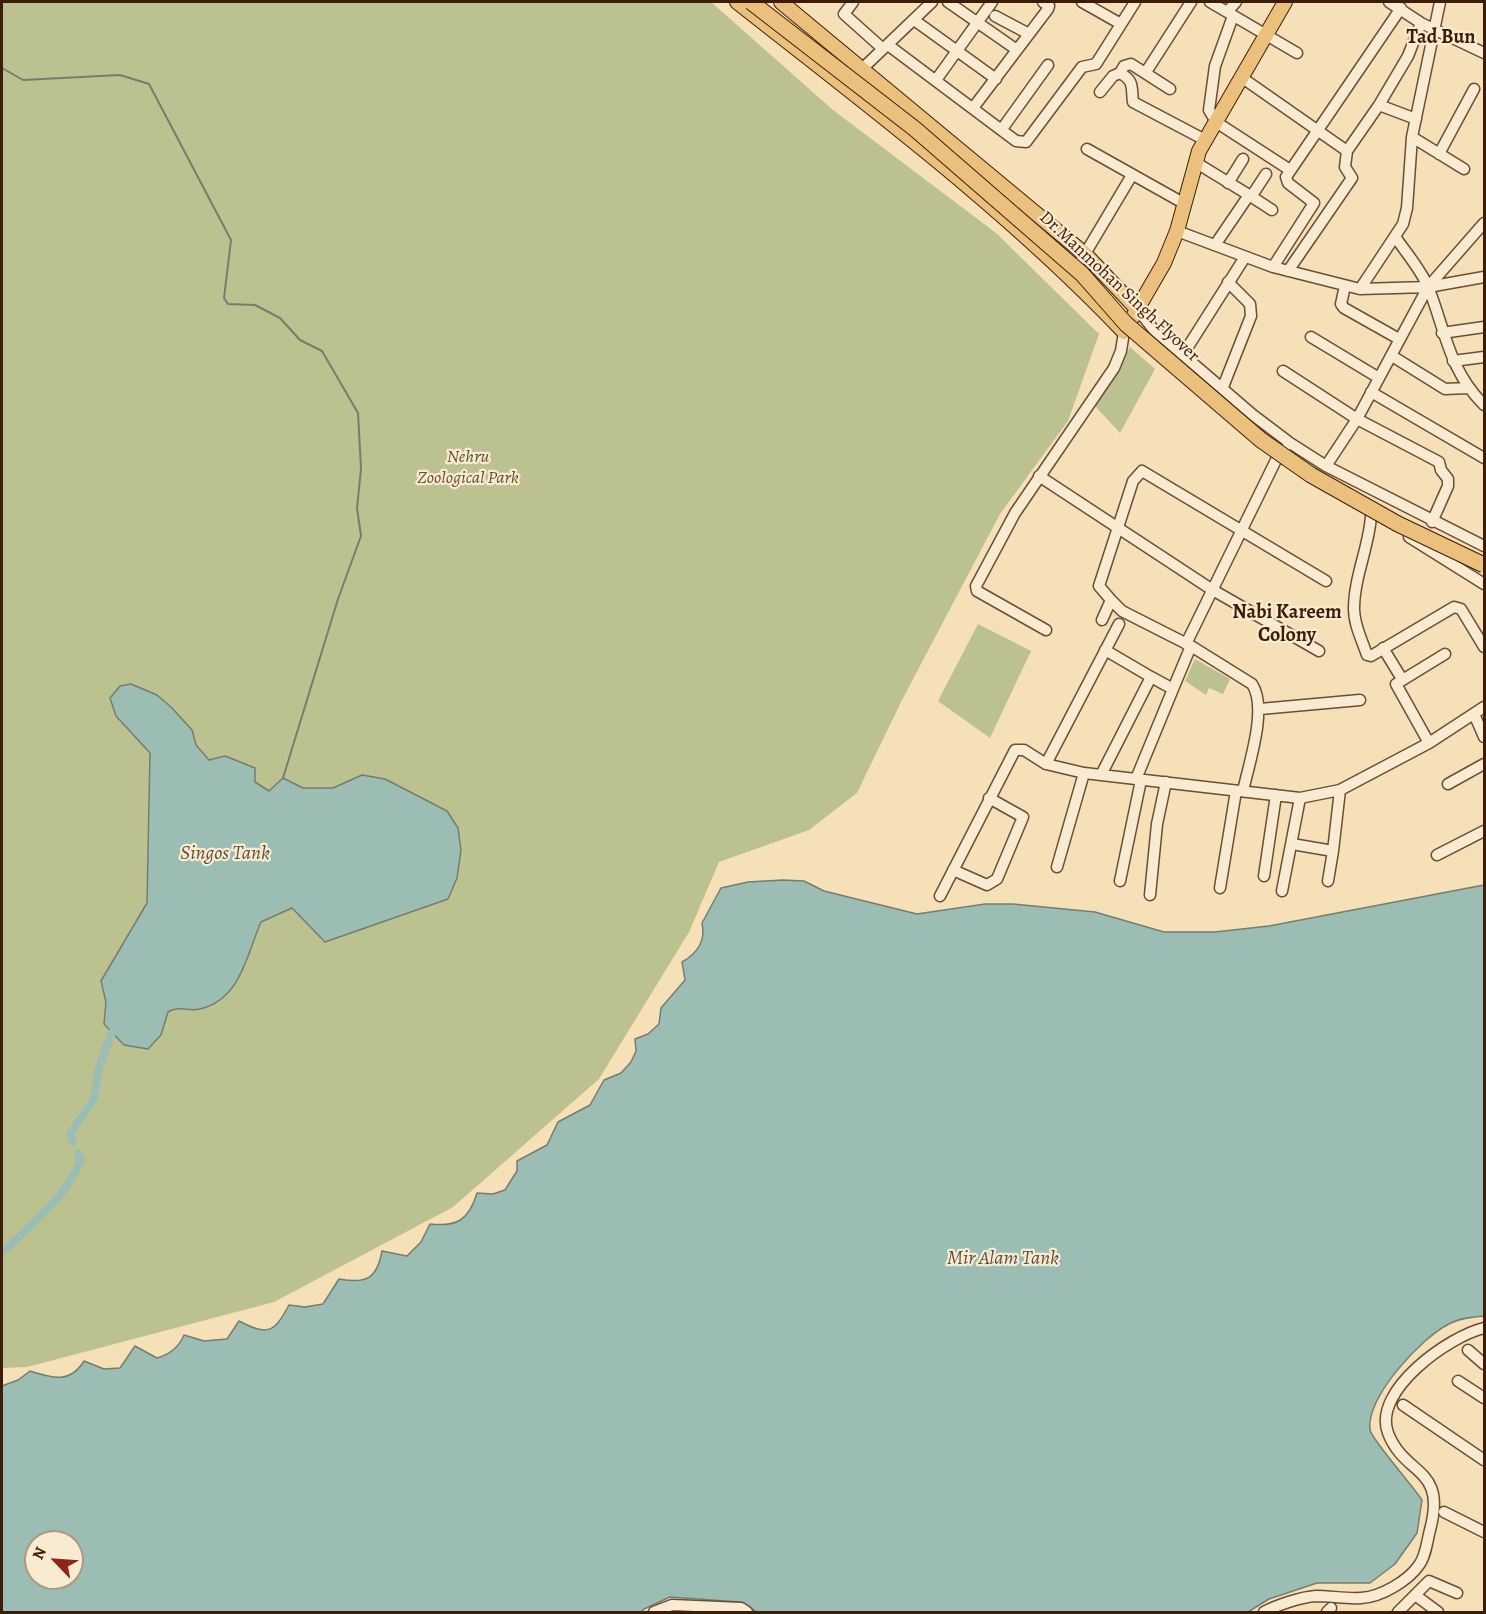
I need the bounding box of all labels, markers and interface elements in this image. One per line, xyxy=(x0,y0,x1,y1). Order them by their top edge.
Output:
district label: Tad Bun xyxy=(1406,26,1476,50)
street label: Dr.Manmohan Singh Flyover xyxy=(1034,207,1204,367)
park label: Nehru Zoological Park xyxy=(417,447,519,490)
district label: Nabi Kareem Colony xyxy=(1232,601,1342,648)
water label: Singos Tank xyxy=(180,842,270,866)
water label: Mir Alam Tank xyxy=(947,1247,1059,1271)
north arrow xyxy=(24,1530,84,1590)
text: N xyxy=(27,1543,52,1563)

